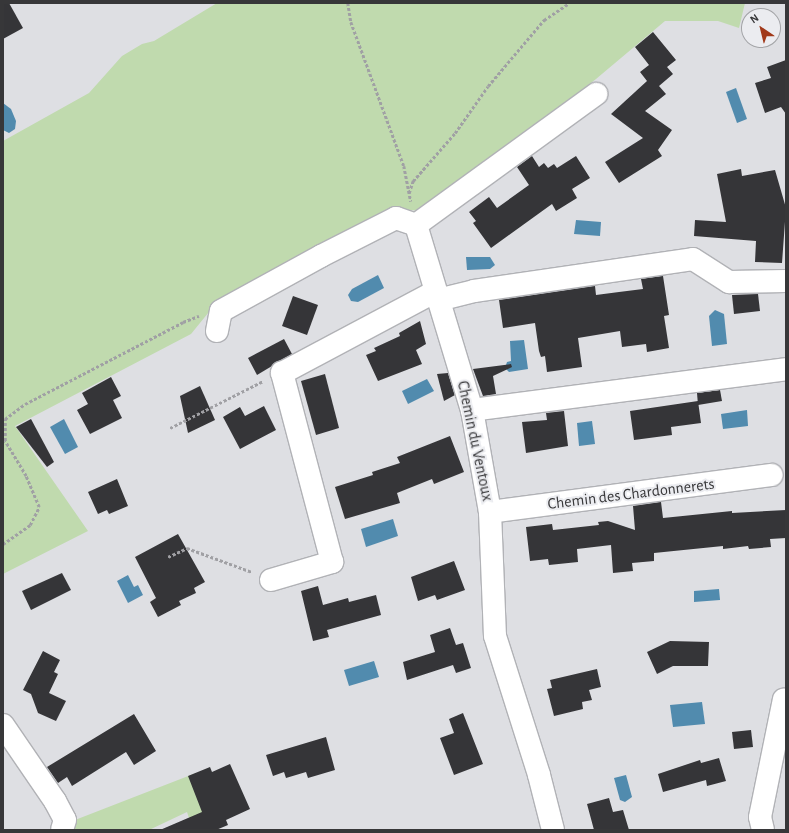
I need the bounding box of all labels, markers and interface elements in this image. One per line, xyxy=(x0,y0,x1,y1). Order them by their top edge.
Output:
north arrow xyxy=(741,8,781,48)
text: N xyxy=(748,12,761,25)
street label: Chemin du Ventoux xyxy=(453,379,497,503)
street label: Chemin des Chardonnerets xyxy=(546,474,716,514)

